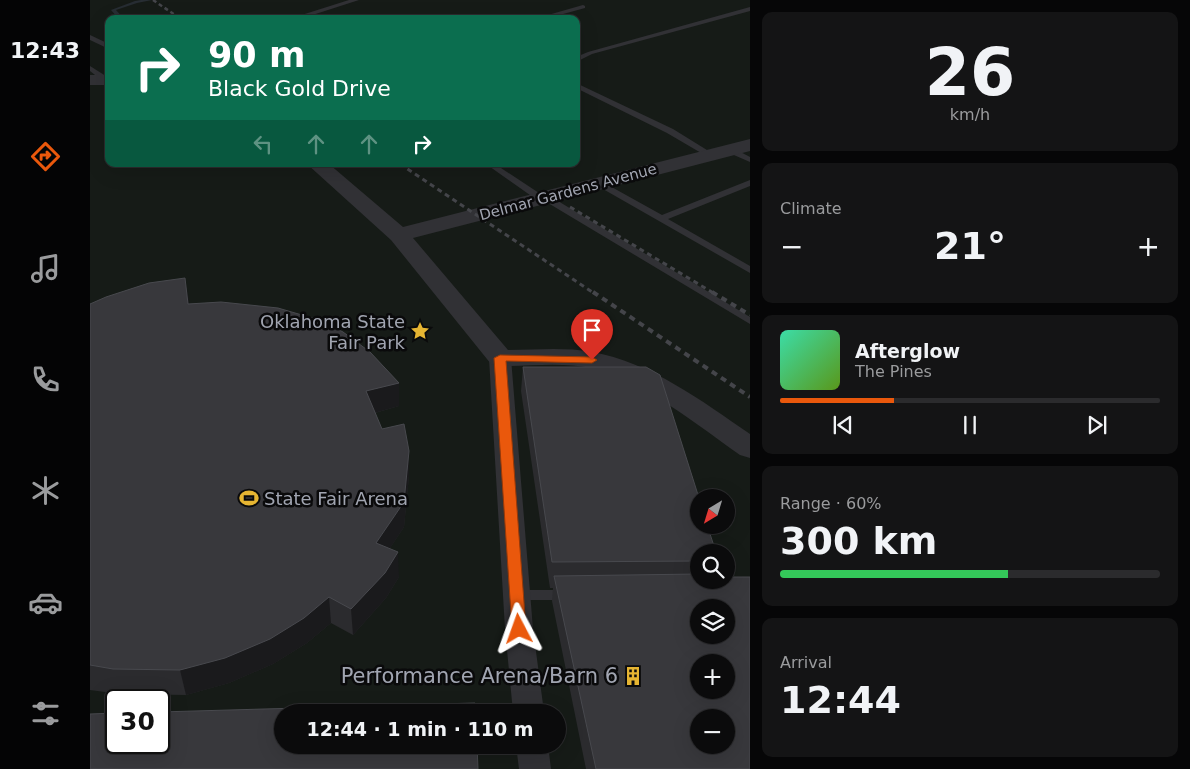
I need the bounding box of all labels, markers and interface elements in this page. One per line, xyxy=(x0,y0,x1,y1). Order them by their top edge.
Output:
icon: right xyxy=(125,35,190,100)
text: 90 m xyxy=(208,35,305,75)
text: 26 xyxy=(925,35,1015,110)
text: 12:43 xyxy=(10,38,80,63)
text: Black Gold Drive xyxy=(208,76,391,101)
text: km/h xyxy=(950,105,990,124)
icon: left xyxy=(249,130,277,158)
icon: ahead xyxy=(302,130,330,158)
icon: ahead xyxy=(355,130,383,158)
icon: right xyxy=(408,130,436,158)
icon: directions xyxy=(28,139,63,174)
street label: Delmar Gardens Avenue xyxy=(477,160,659,224)
text: Climate xyxy=(780,199,842,218)
text: 21° xyxy=(934,224,1006,268)
text: − xyxy=(780,230,803,263)
text: + xyxy=(1137,230,1160,263)
icon: music xyxy=(28,251,63,286)
pin xyxy=(571,309,613,360)
place label: Oklahoma State Fair Park xyxy=(260,311,406,353)
icon: arrive xyxy=(578,316,606,344)
place icon: Oklahoma State Fair Park xyxy=(409,320,431,342)
text: Afterglow xyxy=(855,340,960,362)
icon: phone xyxy=(28,362,63,397)
text: The Pines xyxy=(855,362,932,381)
icon: previous xyxy=(829,411,857,439)
icon: pause xyxy=(956,411,984,439)
icon: next xyxy=(1083,411,1111,439)
icon: climate xyxy=(28,473,63,508)
sports icon: State Fair Arena xyxy=(238,487,260,509)
place label: State Fair Arena xyxy=(264,488,408,509)
north arrow xyxy=(690,489,735,534)
map controls xyxy=(690,489,735,754)
text: Range · 60% xyxy=(780,494,882,513)
text: 300 km xyxy=(780,519,937,563)
button: search xyxy=(690,544,735,589)
icon: car xyxy=(28,585,63,620)
button: layers xyxy=(690,599,735,644)
position arrow xyxy=(492,602,544,654)
text: Arrival xyxy=(780,653,832,672)
button: + xyxy=(690,654,735,699)
place label: Performance Arena/Barn 6 xyxy=(341,664,618,688)
building icon: Performance Arena/Barn 6 xyxy=(622,665,644,687)
text: 12:44 xyxy=(780,678,901,722)
speed limit sign: 30 xyxy=(105,689,170,754)
icon: filters xyxy=(28,696,63,731)
button: − xyxy=(690,709,735,754)
text: 12:44 · 1 min · 110 m xyxy=(306,718,534,740)

